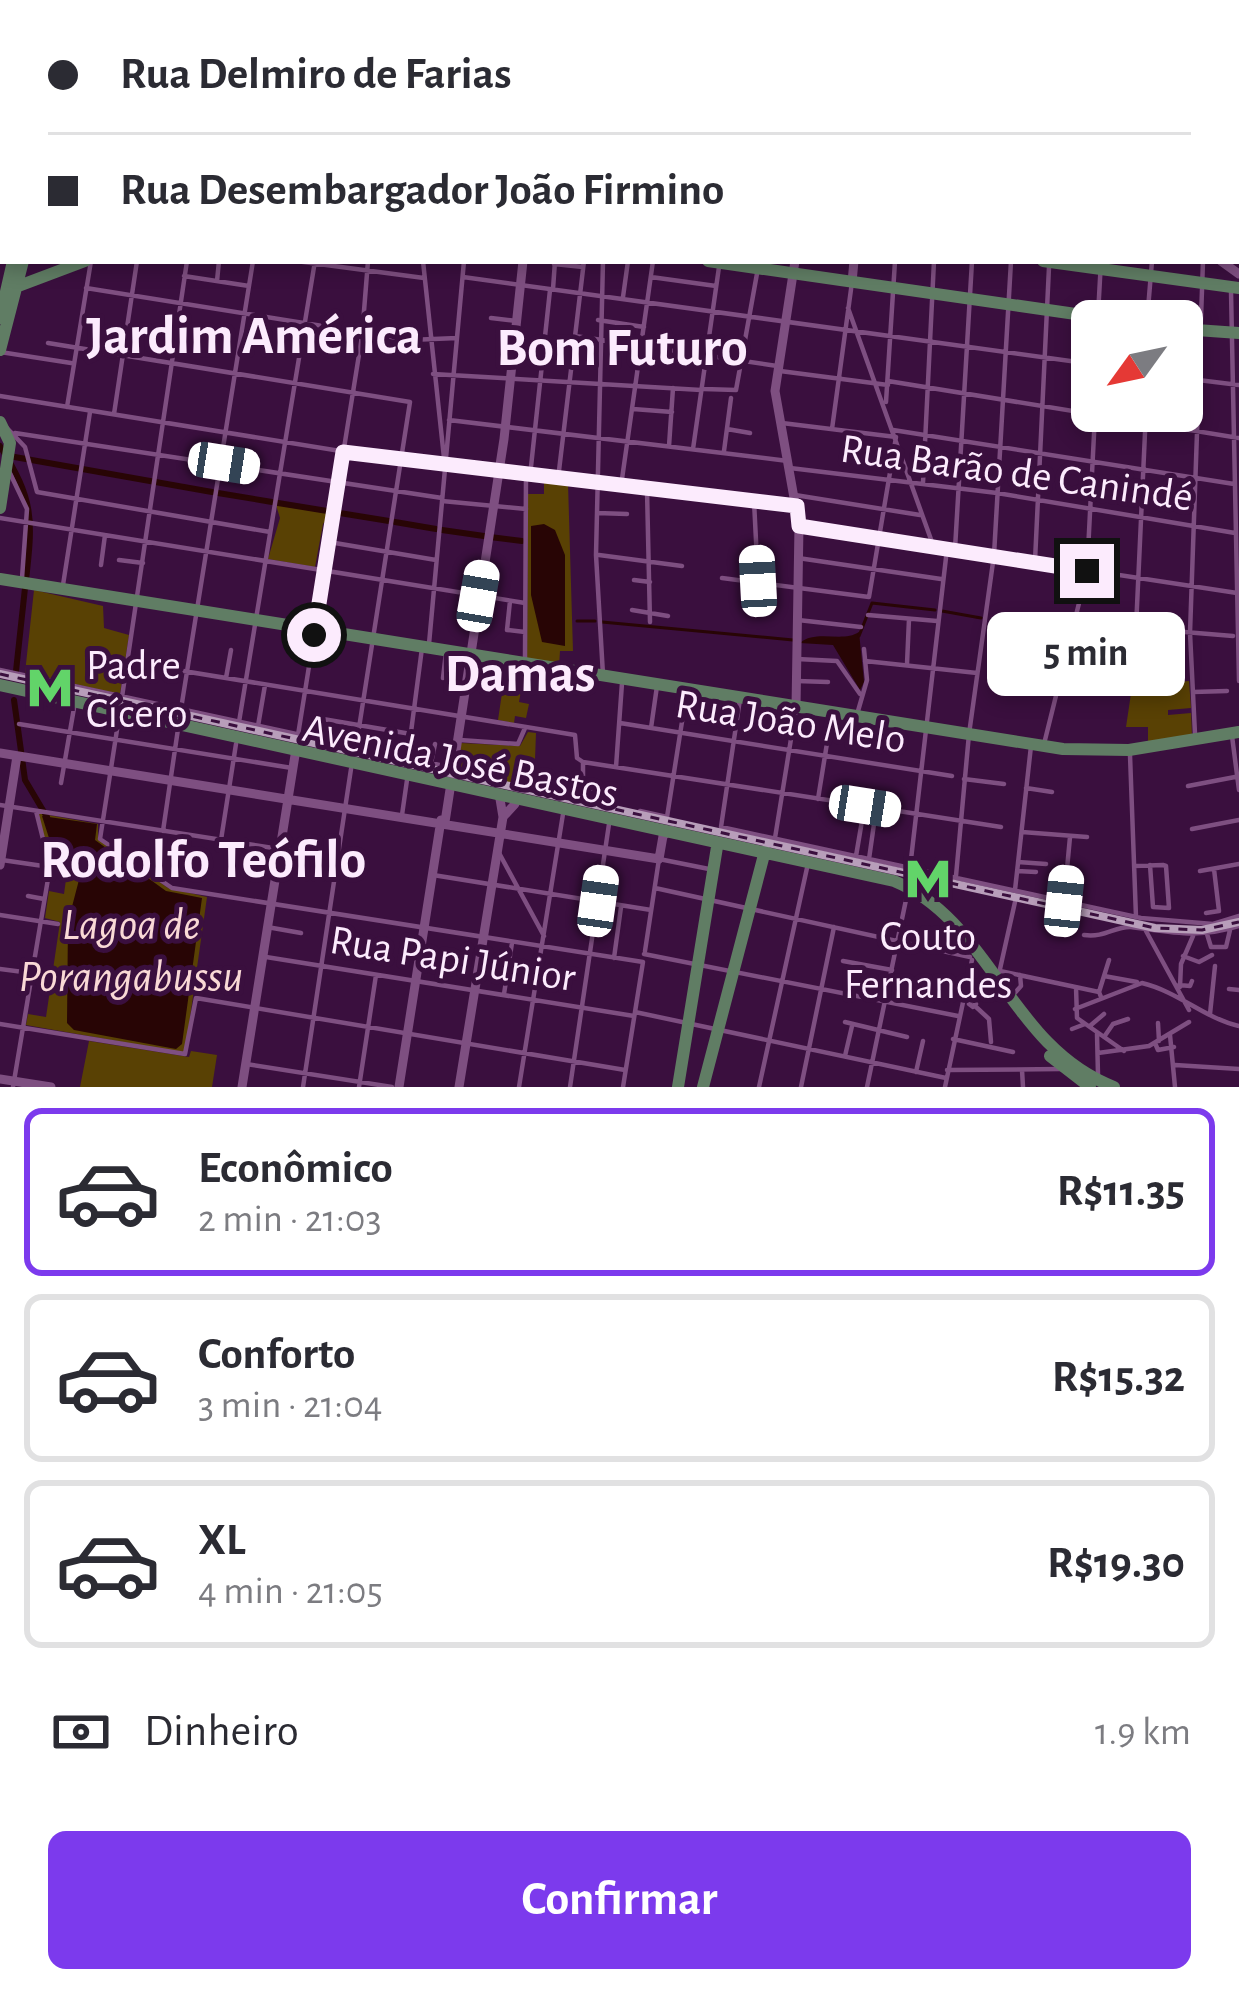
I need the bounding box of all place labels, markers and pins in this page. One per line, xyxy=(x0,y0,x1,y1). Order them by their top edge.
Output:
place label: Padre Cícero xyxy=(86,645,188,735)
metro station icon: Padre Cícero xyxy=(25,663,75,713)
metro station icon: Couto Fernandes xyxy=(903,854,953,904)
place label: Couto Fernandes xyxy=(844,916,1012,1006)

